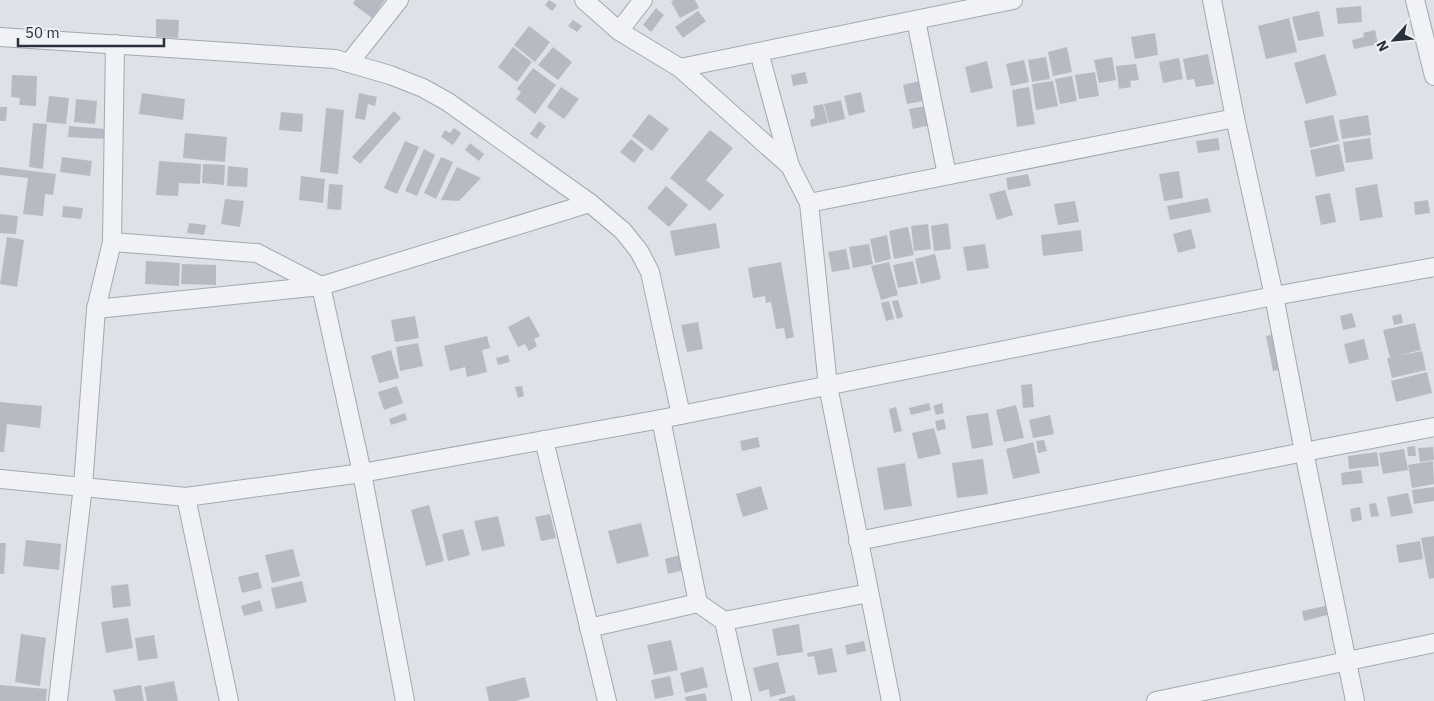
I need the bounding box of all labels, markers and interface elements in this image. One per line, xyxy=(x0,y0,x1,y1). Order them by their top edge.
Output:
scale bar xyxy=(18,15,164,47)
north arrow xyxy=(1369,15,1419,65)
text: 50 m xyxy=(25,23,60,42)
text: N xyxy=(1372,37,1393,55)

